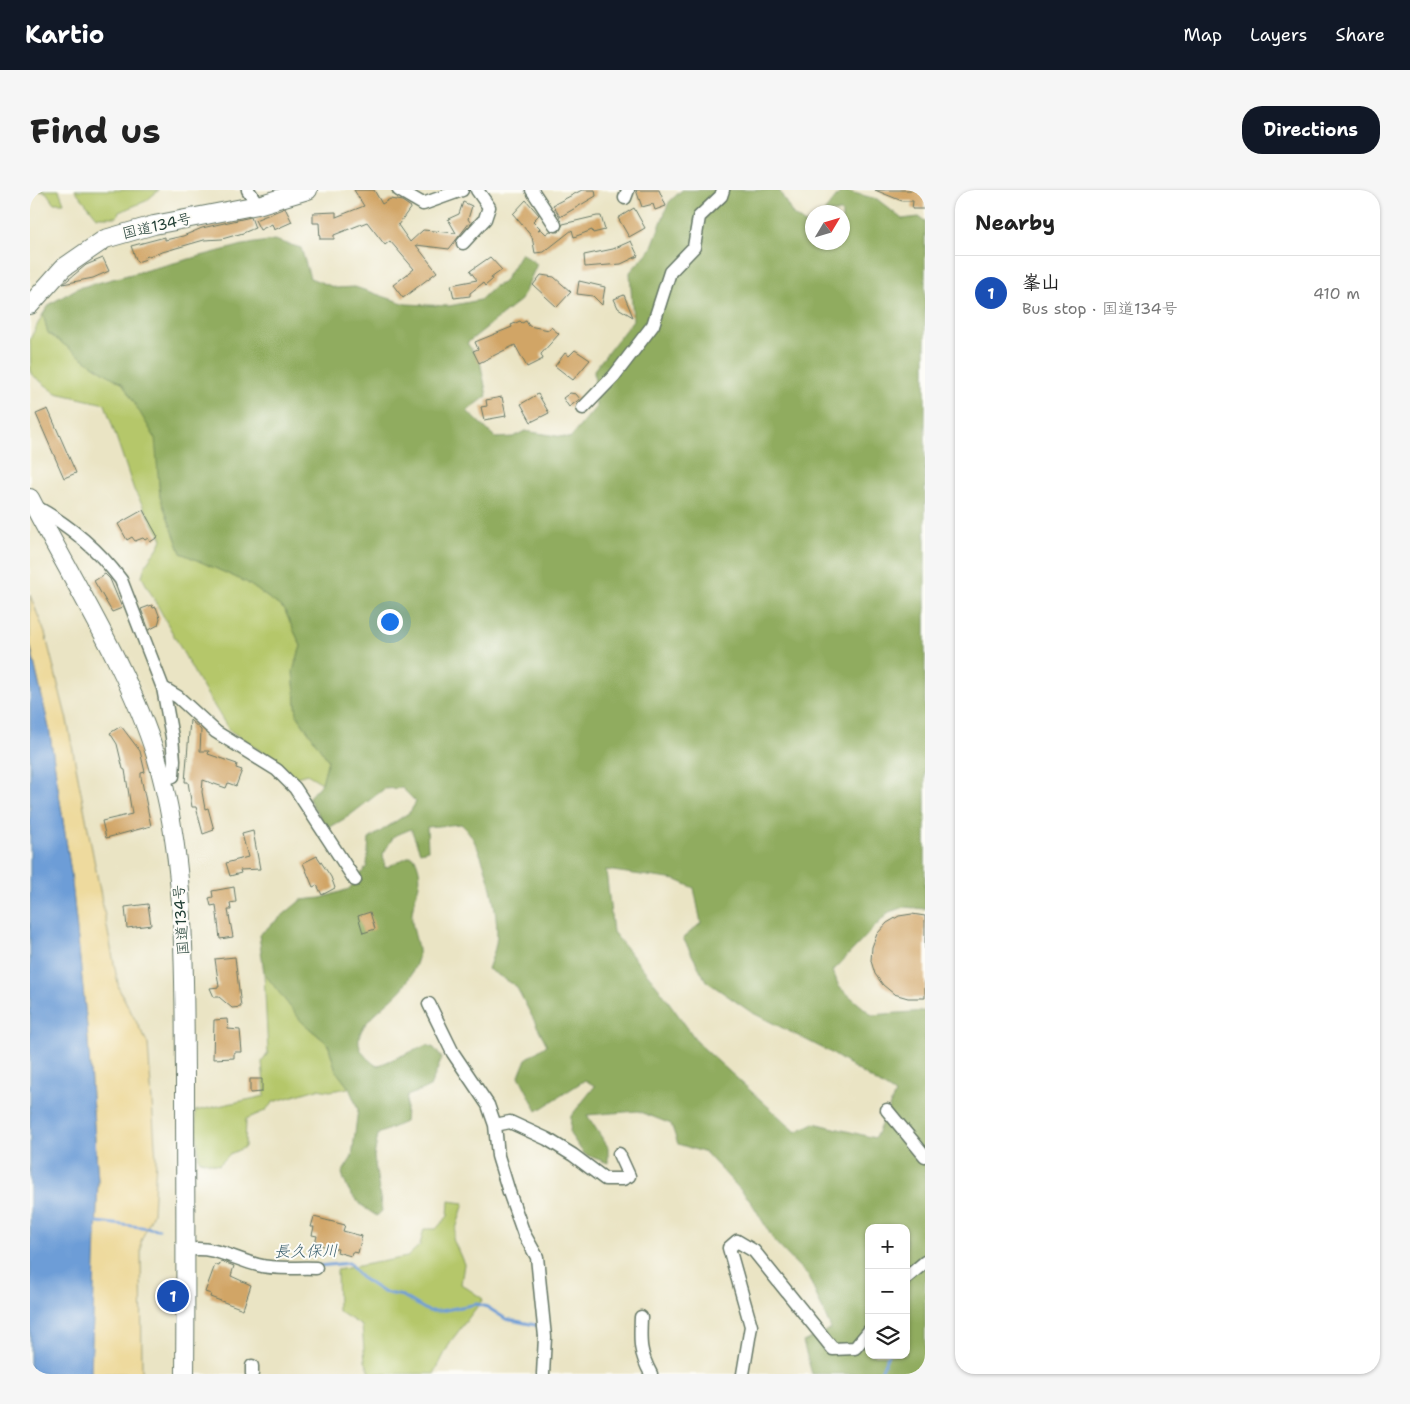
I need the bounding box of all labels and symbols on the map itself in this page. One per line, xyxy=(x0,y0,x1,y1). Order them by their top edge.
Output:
north arrow xyxy=(805,205,850,250)
street label: 国道134号 xyxy=(120,208,194,244)
your location xyxy=(377,609,403,635)
street label: 国道134号 xyxy=(169,884,193,956)
water label: 長久保川 xyxy=(274,1240,338,1262)
pin: 1 xyxy=(157,1277,189,1315)

